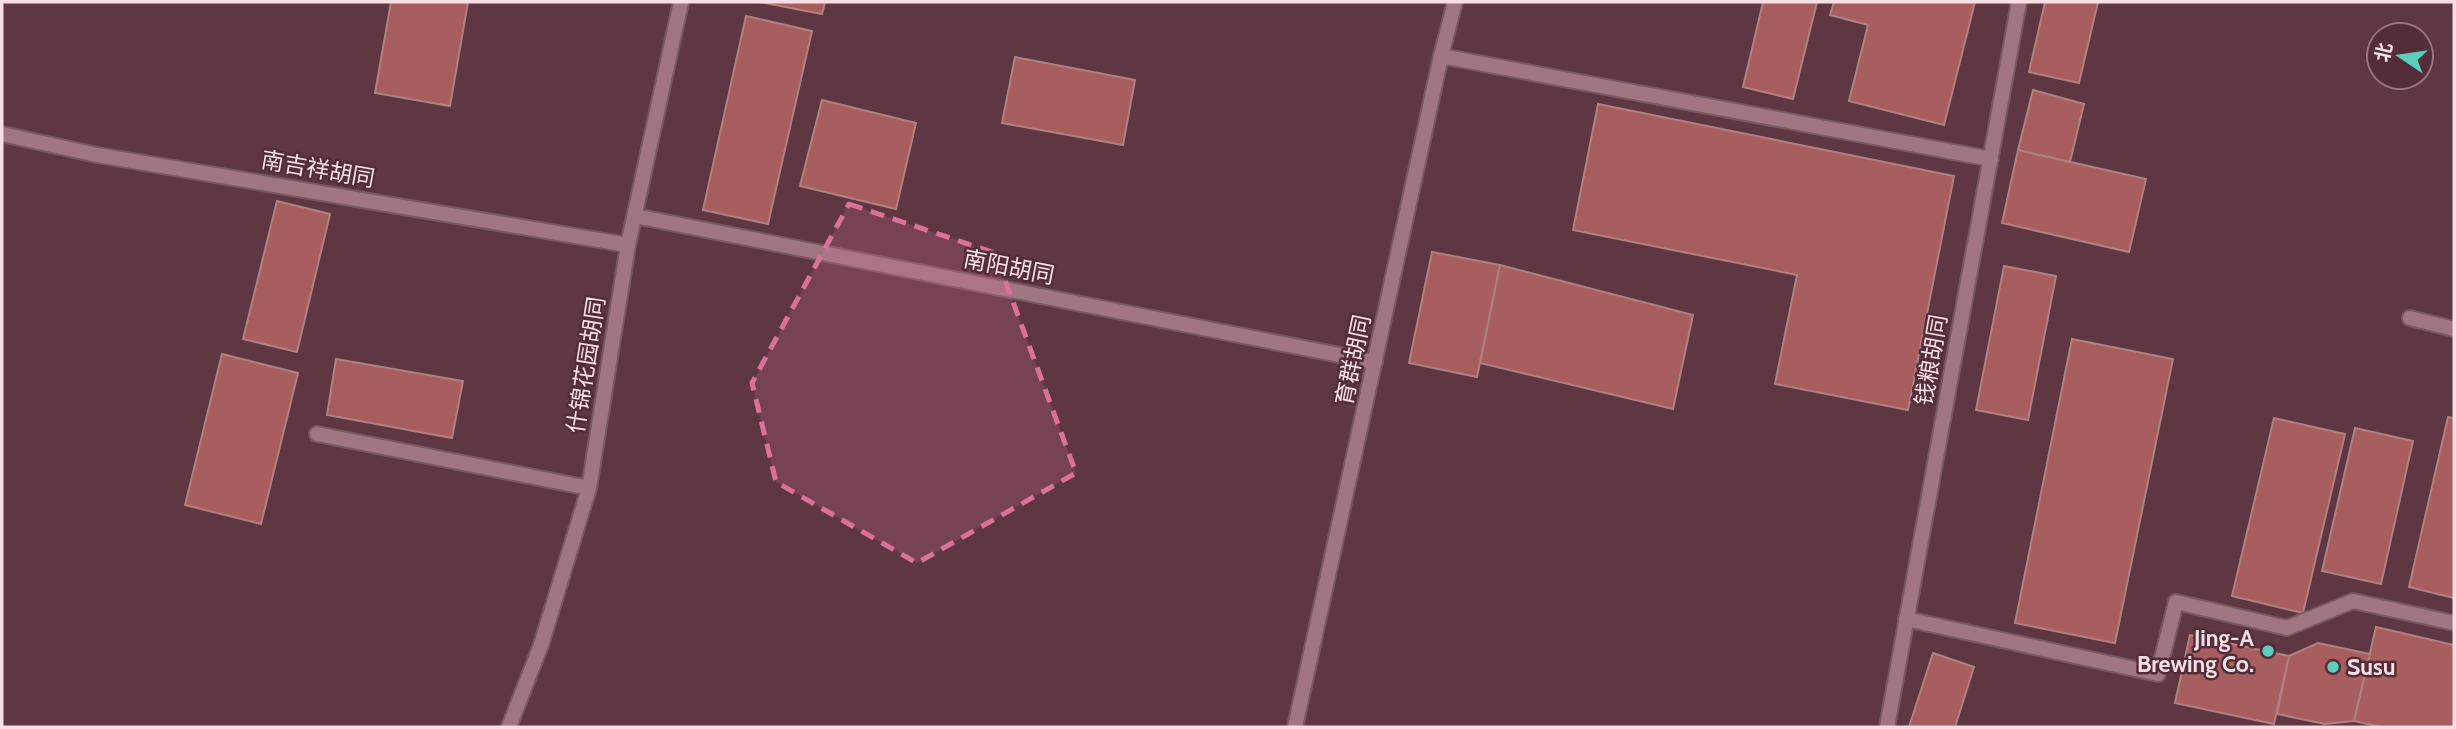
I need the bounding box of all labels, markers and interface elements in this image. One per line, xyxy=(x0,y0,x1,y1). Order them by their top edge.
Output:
north arrow xyxy=(2365,21,2435,91)
text: 北 xyxy=(2371,40,2397,64)
street label: 南吉祥胡同 xyxy=(259,145,377,193)
street label: 南阳胡同 xyxy=(961,244,1057,290)
street label: 什锦花园胡同 xyxy=(561,295,611,435)
street label: 育群胡同 xyxy=(1330,312,1376,408)
street label: 钱粮胡同 xyxy=(1909,312,1953,408)
place label: Jing-A Brewing Co. xyxy=(2137,624,2255,678)
marker: Jing-A Brewing Co. xyxy=(2260,643,2276,659)
place label: Susu xyxy=(2347,653,2395,681)
marker: Susu xyxy=(2325,659,2341,675)

